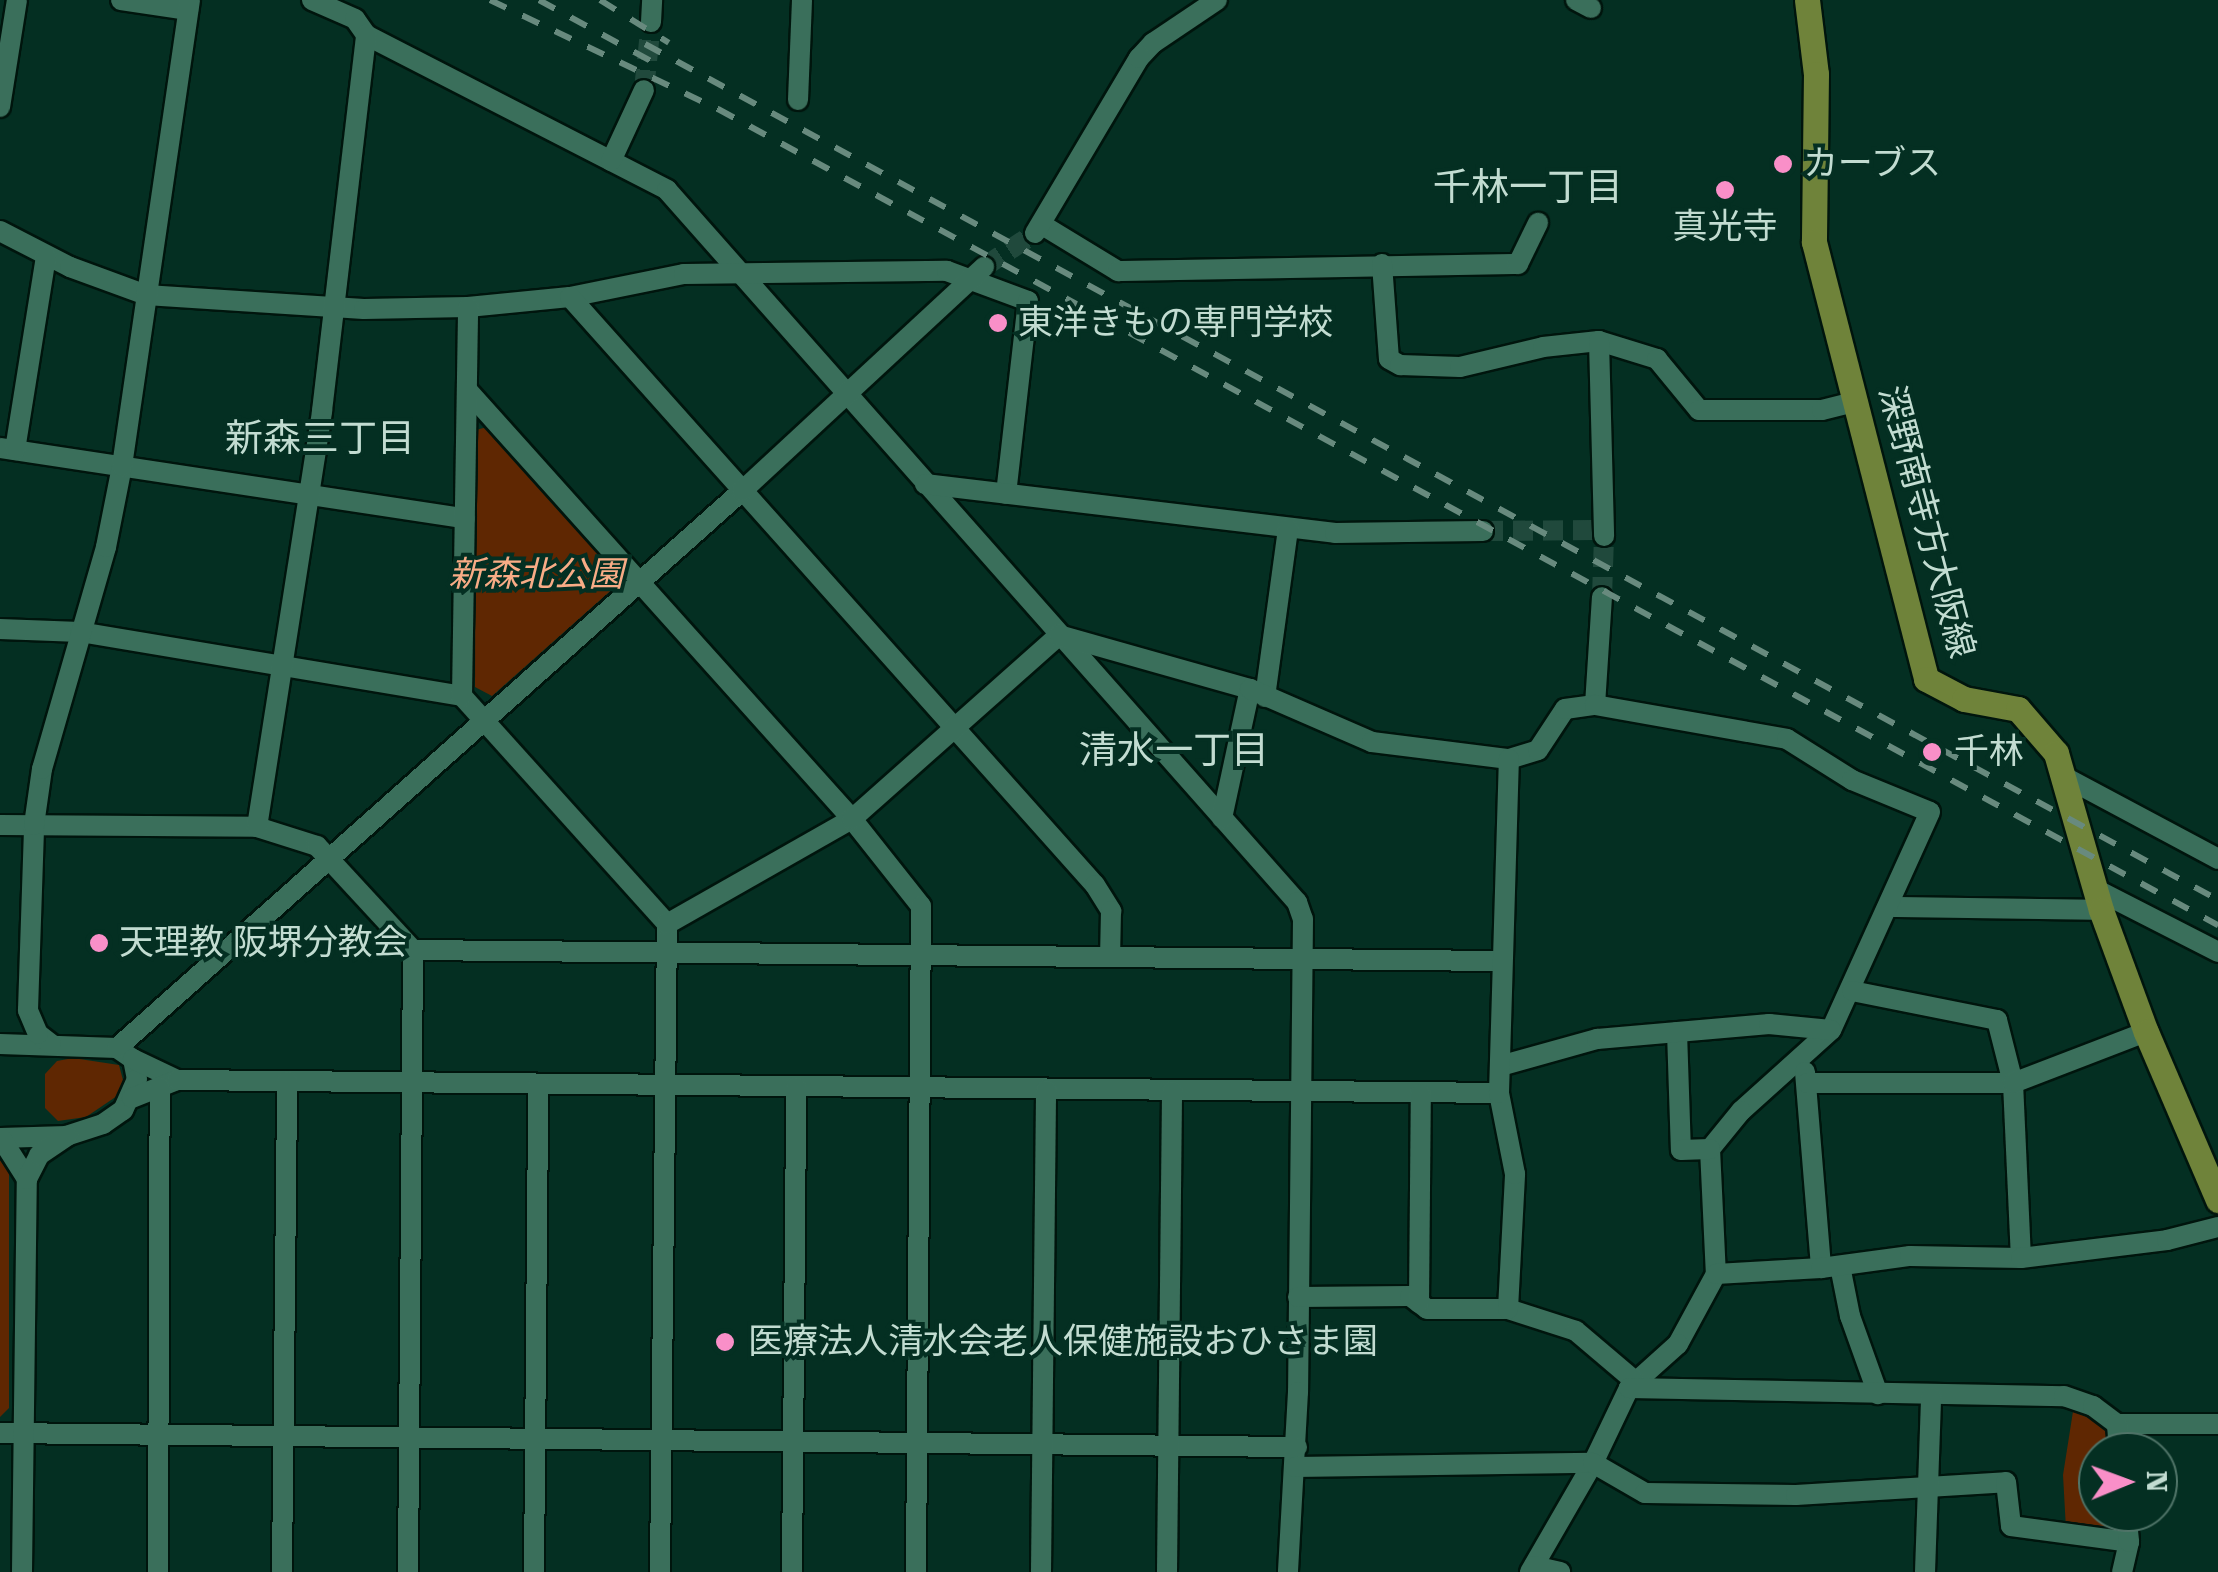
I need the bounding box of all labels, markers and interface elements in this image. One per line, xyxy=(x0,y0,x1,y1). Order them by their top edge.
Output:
place label: カーブス xyxy=(1803,143,1943,185)
marker: カーブス xyxy=(1772,153,1794,175)
district label: 千林一丁目 xyxy=(1433,165,1623,211)
marker: 真光寺 xyxy=(1714,179,1736,201)
place label: 真光寺 xyxy=(1673,206,1777,248)
place label: 東洋きもの専門学校 xyxy=(1018,302,1333,344)
marker: 東洋きもの専門学校 xyxy=(987,312,1009,334)
street label: 深野南寺方大阪線 xyxy=(1869,381,1983,663)
district label: 新森三丁目 xyxy=(225,416,415,462)
park label: 新森北公園 xyxy=(449,554,623,596)
district label: 清水一丁目 xyxy=(1079,728,1269,774)
place label: 千林 xyxy=(1954,731,2024,773)
marker: 千林 xyxy=(1919,739,1945,765)
place label: 天理教 阪堺分教会 xyxy=(119,922,408,964)
marker: 天理教 阪堺分教会 xyxy=(88,932,110,954)
place label: 医療法人清水会老人保健施設おひさま園 xyxy=(748,1321,1378,1363)
marker: 医療法人清水会老人保健施設おひさま園 xyxy=(712,1329,738,1355)
north arrow xyxy=(2078,1432,2178,1532)
text: N xyxy=(2140,1470,2173,1493)

